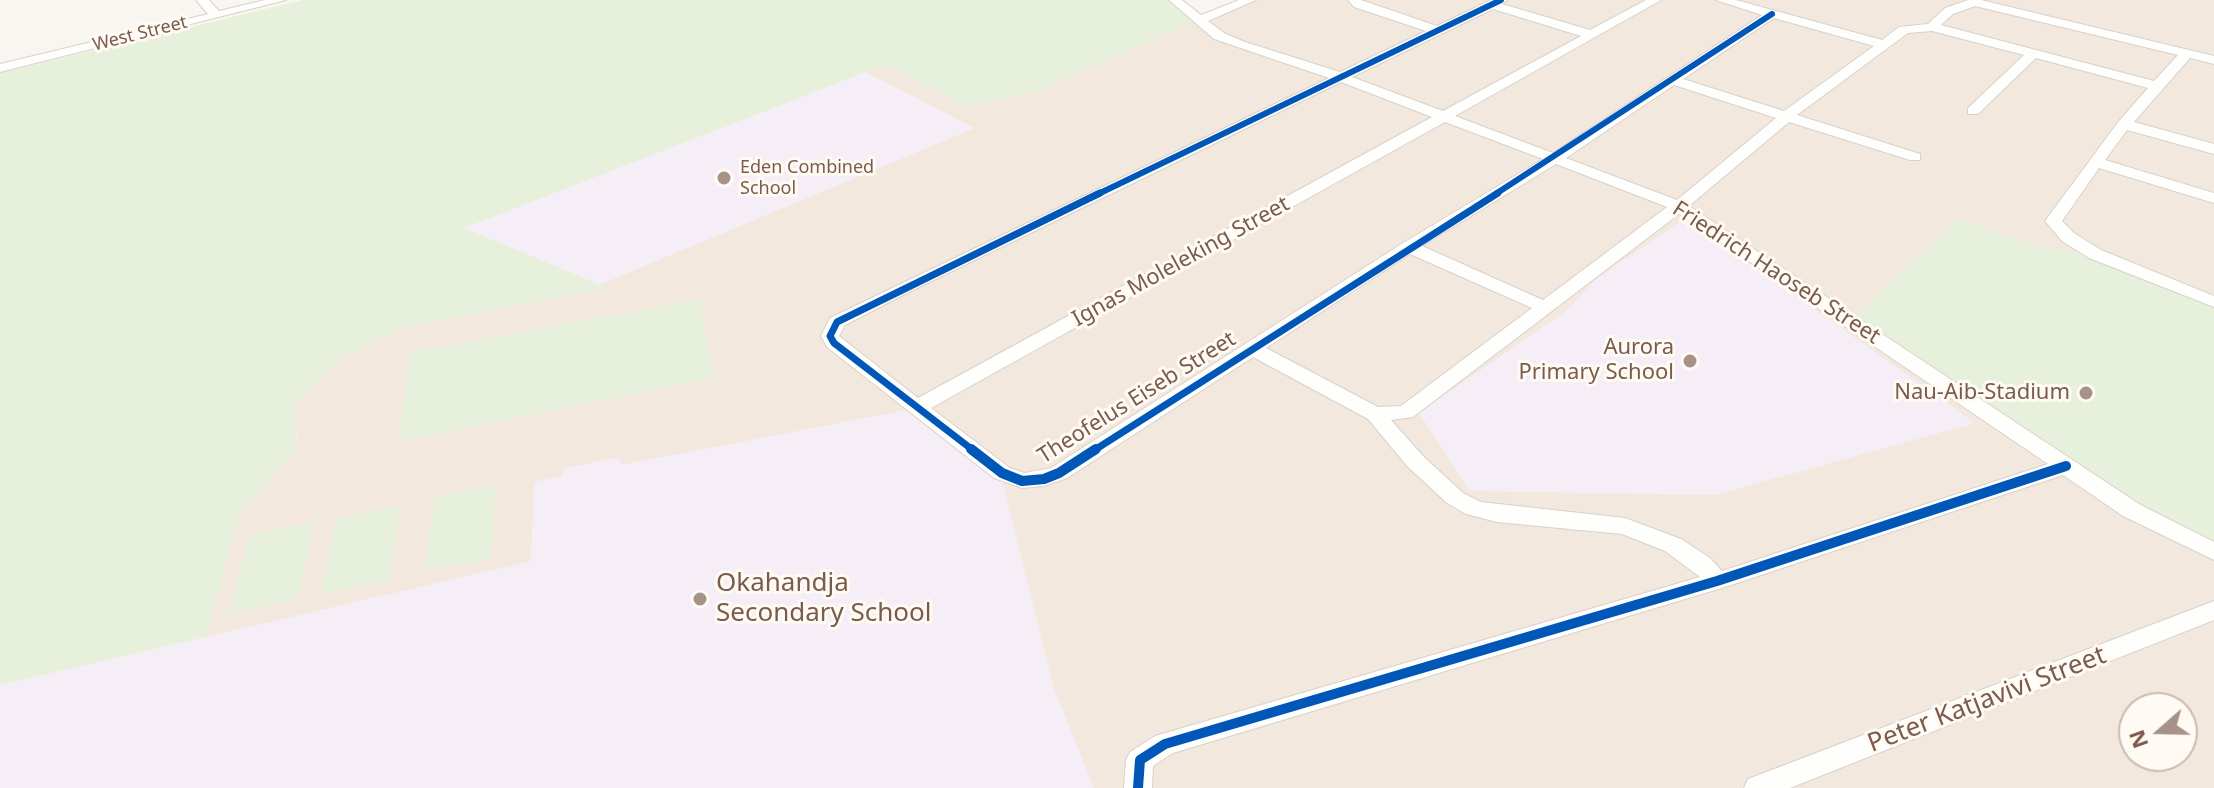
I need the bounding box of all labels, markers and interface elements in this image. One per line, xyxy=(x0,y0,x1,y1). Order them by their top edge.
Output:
street label: West Street xyxy=(91,12,189,56)
place label: Eden Combined School xyxy=(740,157,874,200)
marker: Eden Combined School xyxy=(715,169,733,187)
street label: Ignas Moleleking Street xyxy=(1068,191,1294,333)
street label: Friedrich Haoseb Street xyxy=(1667,196,1885,350)
street label: Theofelus Eiseb Street xyxy=(1033,326,1241,470)
place label: Aurora Primary School xyxy=(1518,335,1674,386)
marker: Aurora Primary School xyxy=(1681,352,1699,370)
place label: Nau-Aib-Stadium xyxy=(1894,380,2070,406)
marker: Nau-Aib-Stadium xyxy=(2077,384,2095,402)
place label: Okahandja Secondary School xyxy=(716,568,932,630)
marker: Okahandja Secondary School xyxy=(691,590,709,608)
street label: Peter Katjavivi Street xyxy=(1864,640,2110,760)
north arrow xyxy=(2118,692,2198,772)
text: N xyxy=(2120,726,2154,753)

